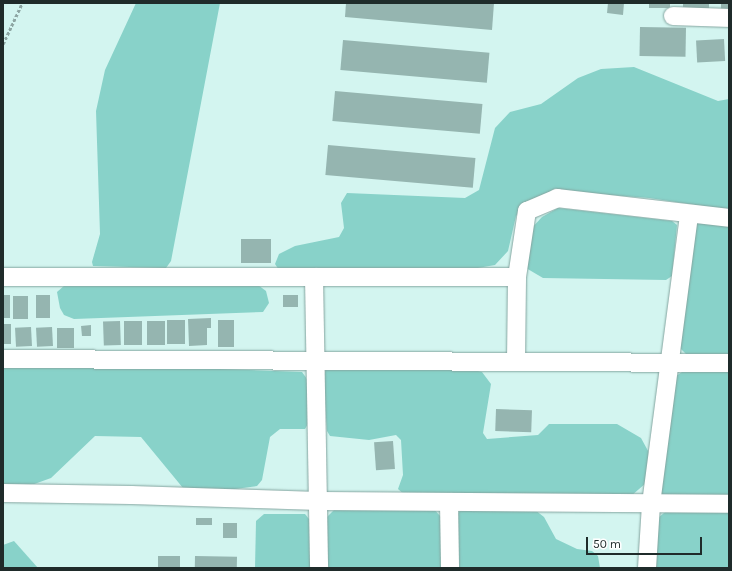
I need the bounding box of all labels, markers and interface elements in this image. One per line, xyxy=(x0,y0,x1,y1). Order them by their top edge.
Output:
scale bar xyxy=(588,529,704,555)
text: 50 m xyxy=(593,537,621,551)

